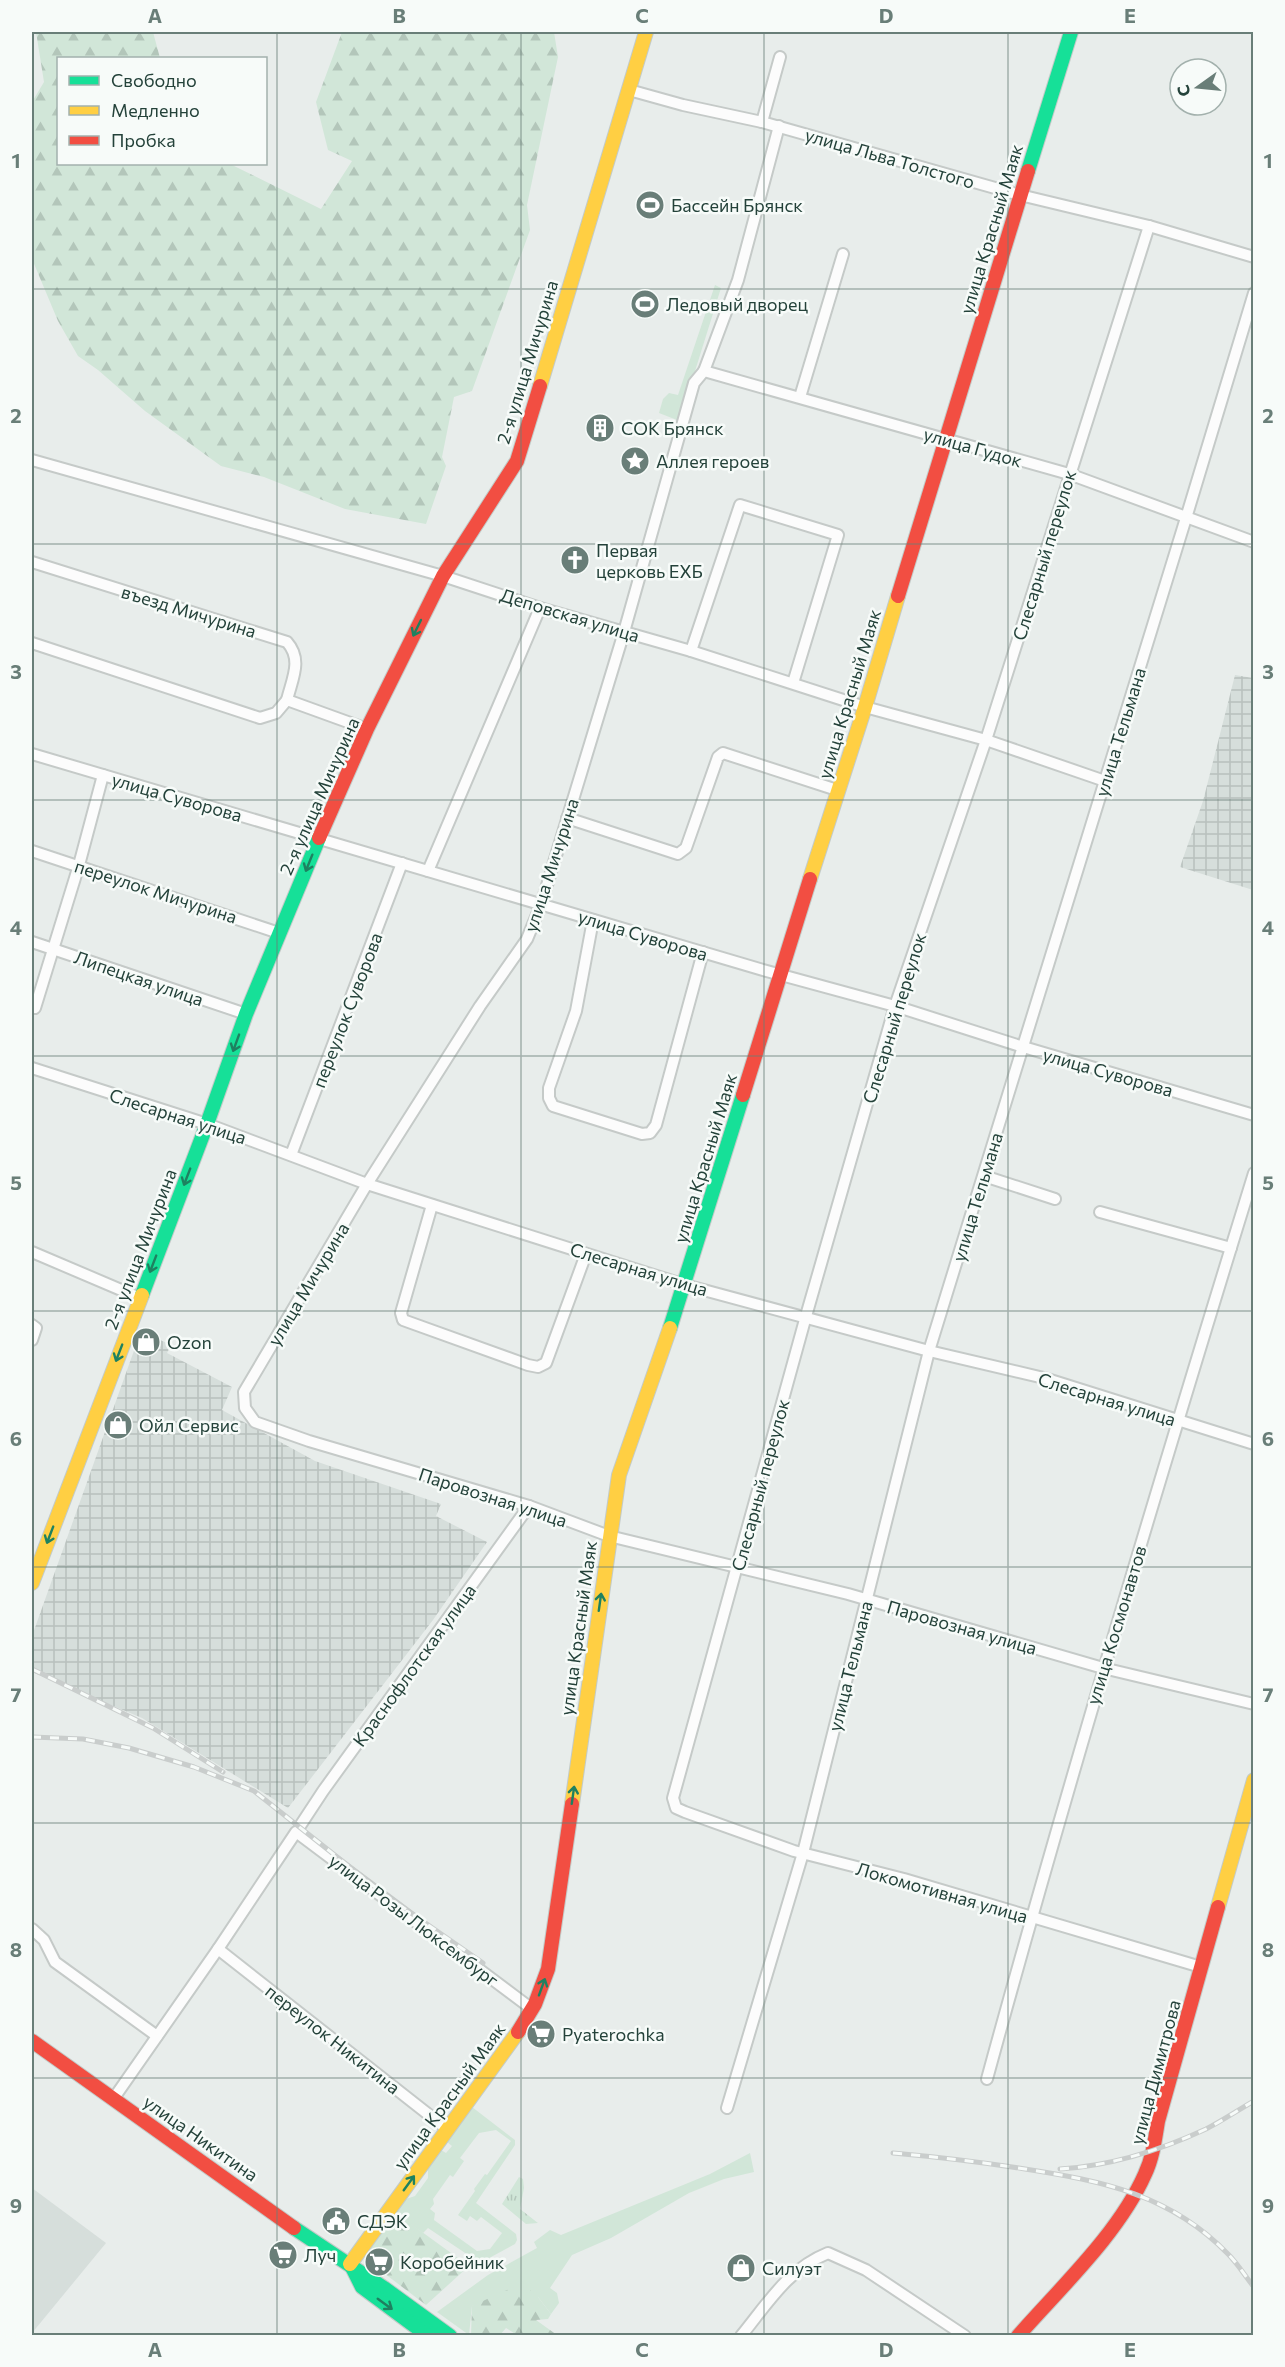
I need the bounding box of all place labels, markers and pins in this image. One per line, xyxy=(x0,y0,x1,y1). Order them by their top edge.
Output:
sports icon: Бассейн Брянск xyxy=(634,189,666,221)
place label: Бассейн Брянск xyxy=(671,194,803,216)
sports icon: Ледовый дворец xyxy=(629,288,661,320)
place label: Ледовый дворец xyxy=(666,293,809,315)
building icon: СОК Брянск xyxy=(584,412,616,444)
place label: СОК Брянск xyxy=(621,417,724,439)
place icon: Аллея героев xyxy=(619,445,651,477)
place label: Аллея героев xyxy=(656,450,769,472)
place label: Первая церковь ЕХБ xyxy=(596,539,703,582)
church icon: Первая церковь ЕХБ xyxy=(559,544,591,576)
shop icon: Ozon xyxy=(130,1326,162,1358)
place label: Ozon xyxy=(167,1331,212,1353)
shop icon: Ойл Сервис xyxy=(102,1409,134,1441)
place label: Ойл Сервис xyxy=(139,1414,239,1436)
supermarket icon: Pyaterochka xyxy=(525,2018,557,2050)
place label: Pyaterochka xyxy=(562,2023,665,2045)
public building icon: СДЭК xyxy=(320,2205,352,2237)
place label: СДЭК xyxy=(357,2210,408,2232)
supermarket icon: Луч xyxy=(267,2239,299,2271)
place label: Луч xyxy=(304,2244,336,2266)
supermarket icon: Коробейник xyxy=(363,2246,395,2278)
place label: Коробейник xyxy=(400,2251,505,2273)
shop icon: Силуэт xyxy=(725,2252,757,2284)
place label: Силуэт xyxy=(762,2257,822,2279)

